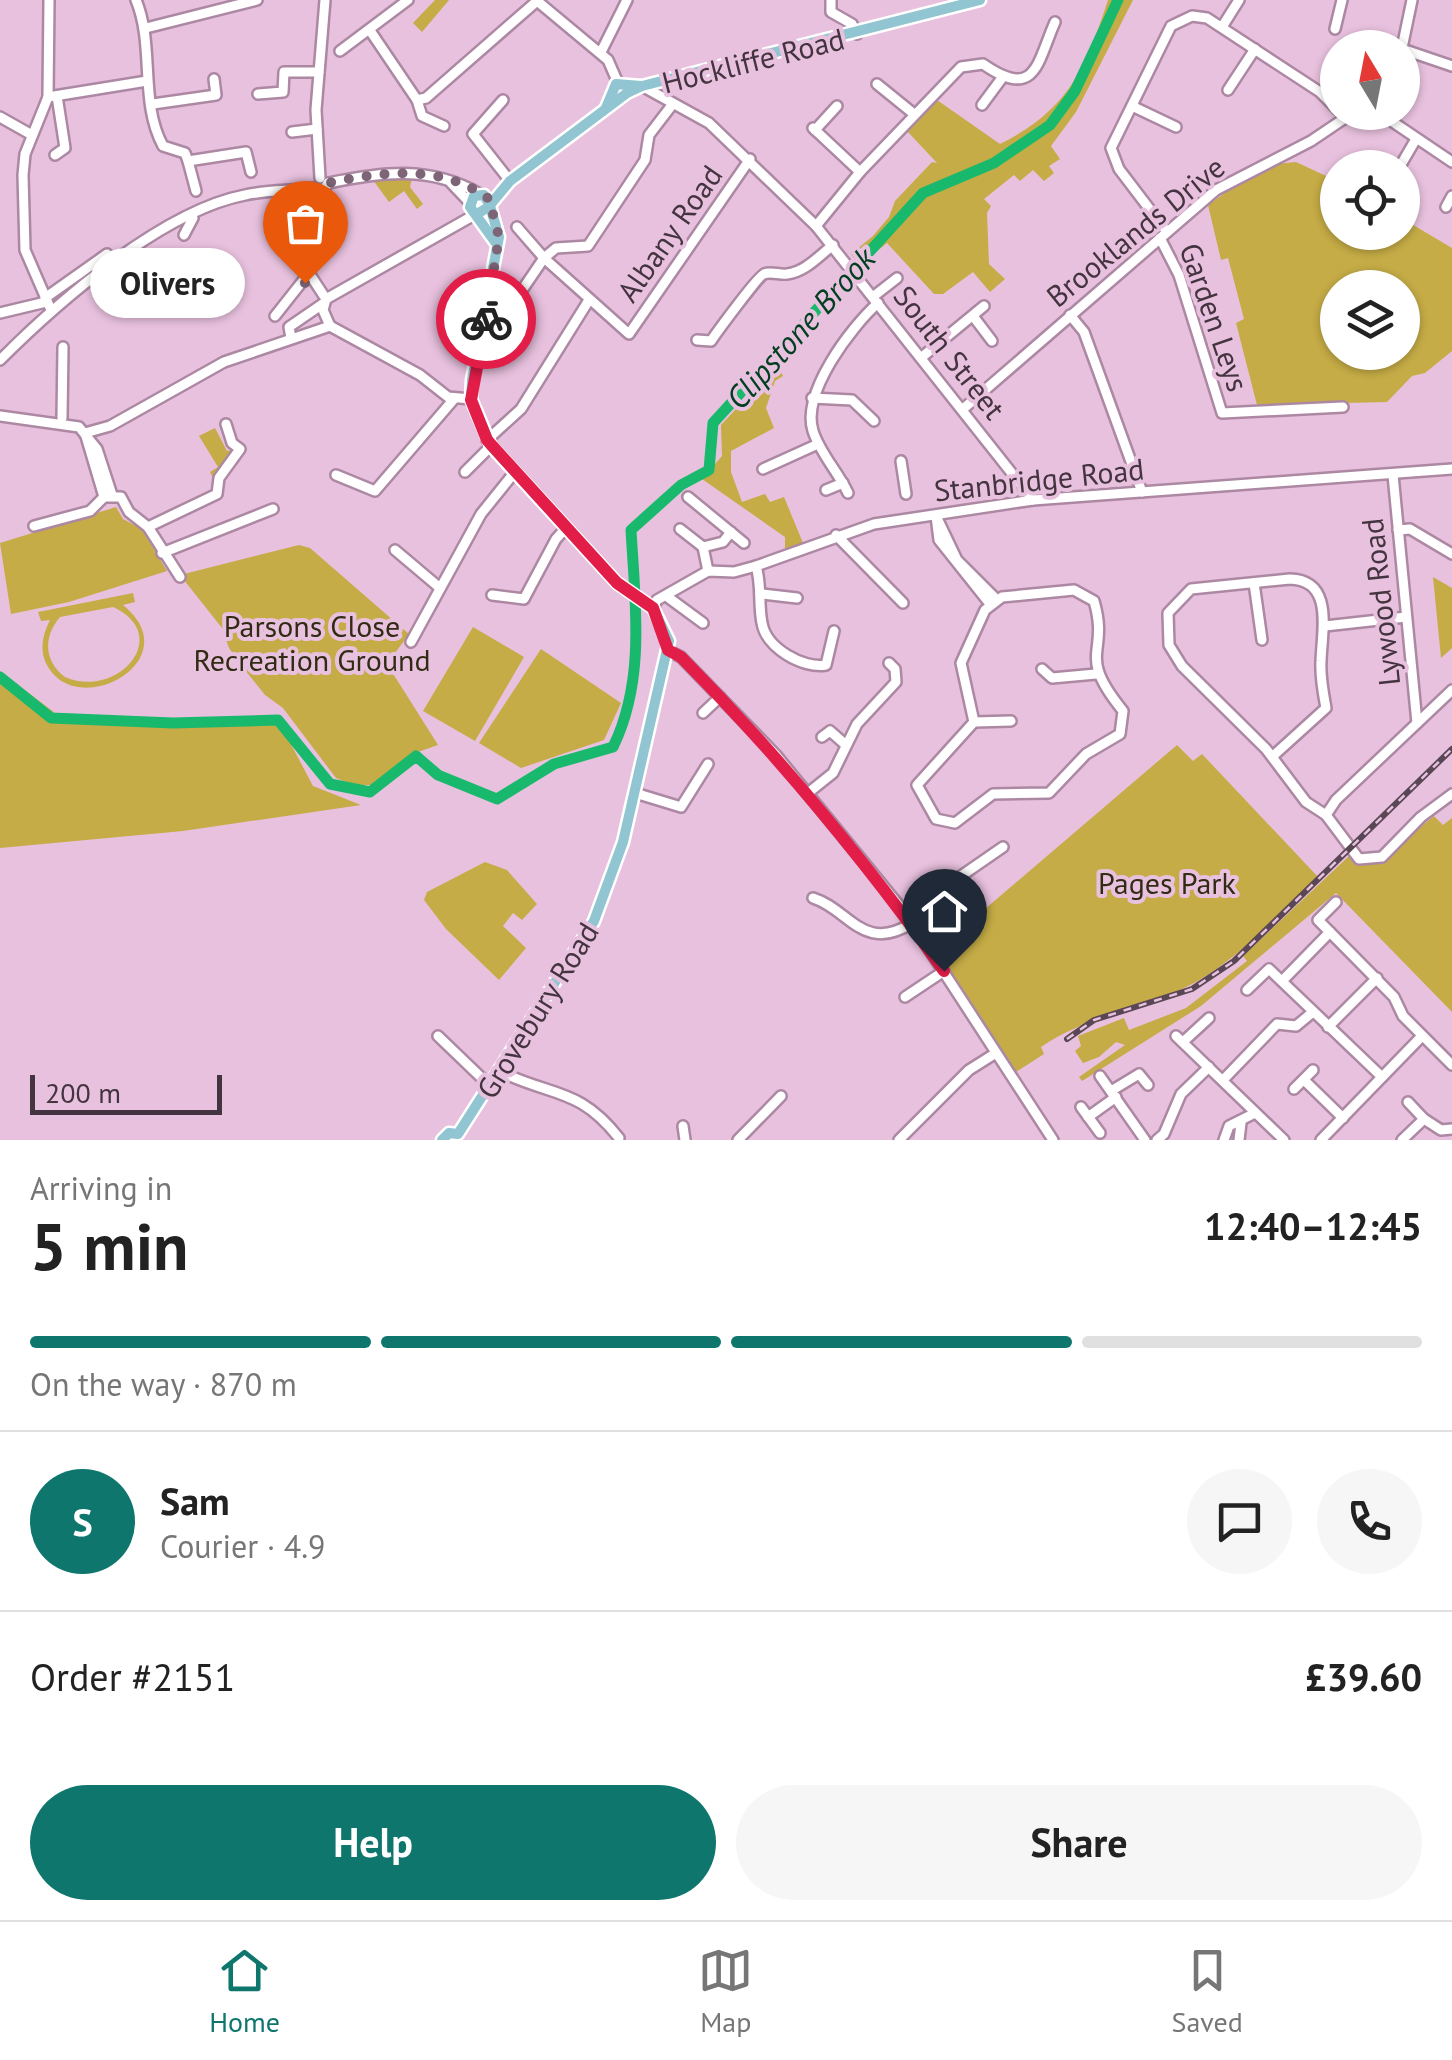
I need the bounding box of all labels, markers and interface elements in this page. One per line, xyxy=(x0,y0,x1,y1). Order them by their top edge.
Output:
street label: Hockliffe Road xyxy=(658,19,848,101)
north arrow xyxy=(1320,30,1420,130)
map controls xyxy=(1320,30,1420,370)
street label: Brooklands Drive xyxy=(1038,147,1232,315)
button: locate xyxy=(1320,150,1420,250)
street label: Albany Road xyxy=(608,157,730,309)
pin xyxy=(263,181,348,284)
icon: bag xyxy=(278,196,333,251)
water label: Clipstone Brook xyxy=(716,237,885,418)
street label: Garden Leys xyxy=(1171,238,1259,396)
callout: Olivers xyxy=(90,248,245,318)
text: Olivers xyxy=(120,262,215,304)
courier xyxy=(436,269,536,369)
button: layers xyxy=(1320,270,1420,370)
street label: South Street xyxy=(886,277,1014,427)
icon: bike xyxy=(459,292,514,347)
street label: Stanbridge Road xyxy=(932,449,1146,509)
street label: Lywood Road xyxy=(1352,516,1408,688)
park label: Parsons Close Recreation Ground xyxy=(193,606,431,679)
park label: Pages Park xyxy=(1098,863,1237,902)
pin xyxy=(902,869,987,972)
icon: home xyxy=(917,884,972,939)
street label: Grovebury Road xyxy=(467,915,607,1105)
scale bar xyxy=(30,1070,222,1114)
text: 200 m xyxy=(45,1074,121,1111)
text: Arriving in xyxy=(30,1167,172,1209)
text: 12:40–12:45 xyxy=(1204,1201,1422,1250)
text: 5 min xyxy=(30,1204,189,1288)
text: On the way · 870 m xyxy=(30,1363,297,1405)
button: chat xyxy=(1187,1469,1292,1574)
button: phone xyxy=(1317,1469,1422,1574)
text: Sam xyxy=(160,1476,230,1525)
text: S xyxy=(72,1497,93,1546)
text: Courier · 4.9 xyxy=(160,1525,326,1567)
text: Order #2151 xyxy=(30,1652,235,1701)
text: £39.60 xyxy=(1305,1652,1422,1701)
button: Help xyxy=(30,1785,716,1900)
button: Share xyxy=(736,1785,1422,1900)
tab: Home xyxy=(209,1943,280,2040)
tab: Map xyxy=(698,1943,753,2040)
tab: Saved xyxy=(1172,1943,1243,2040)

